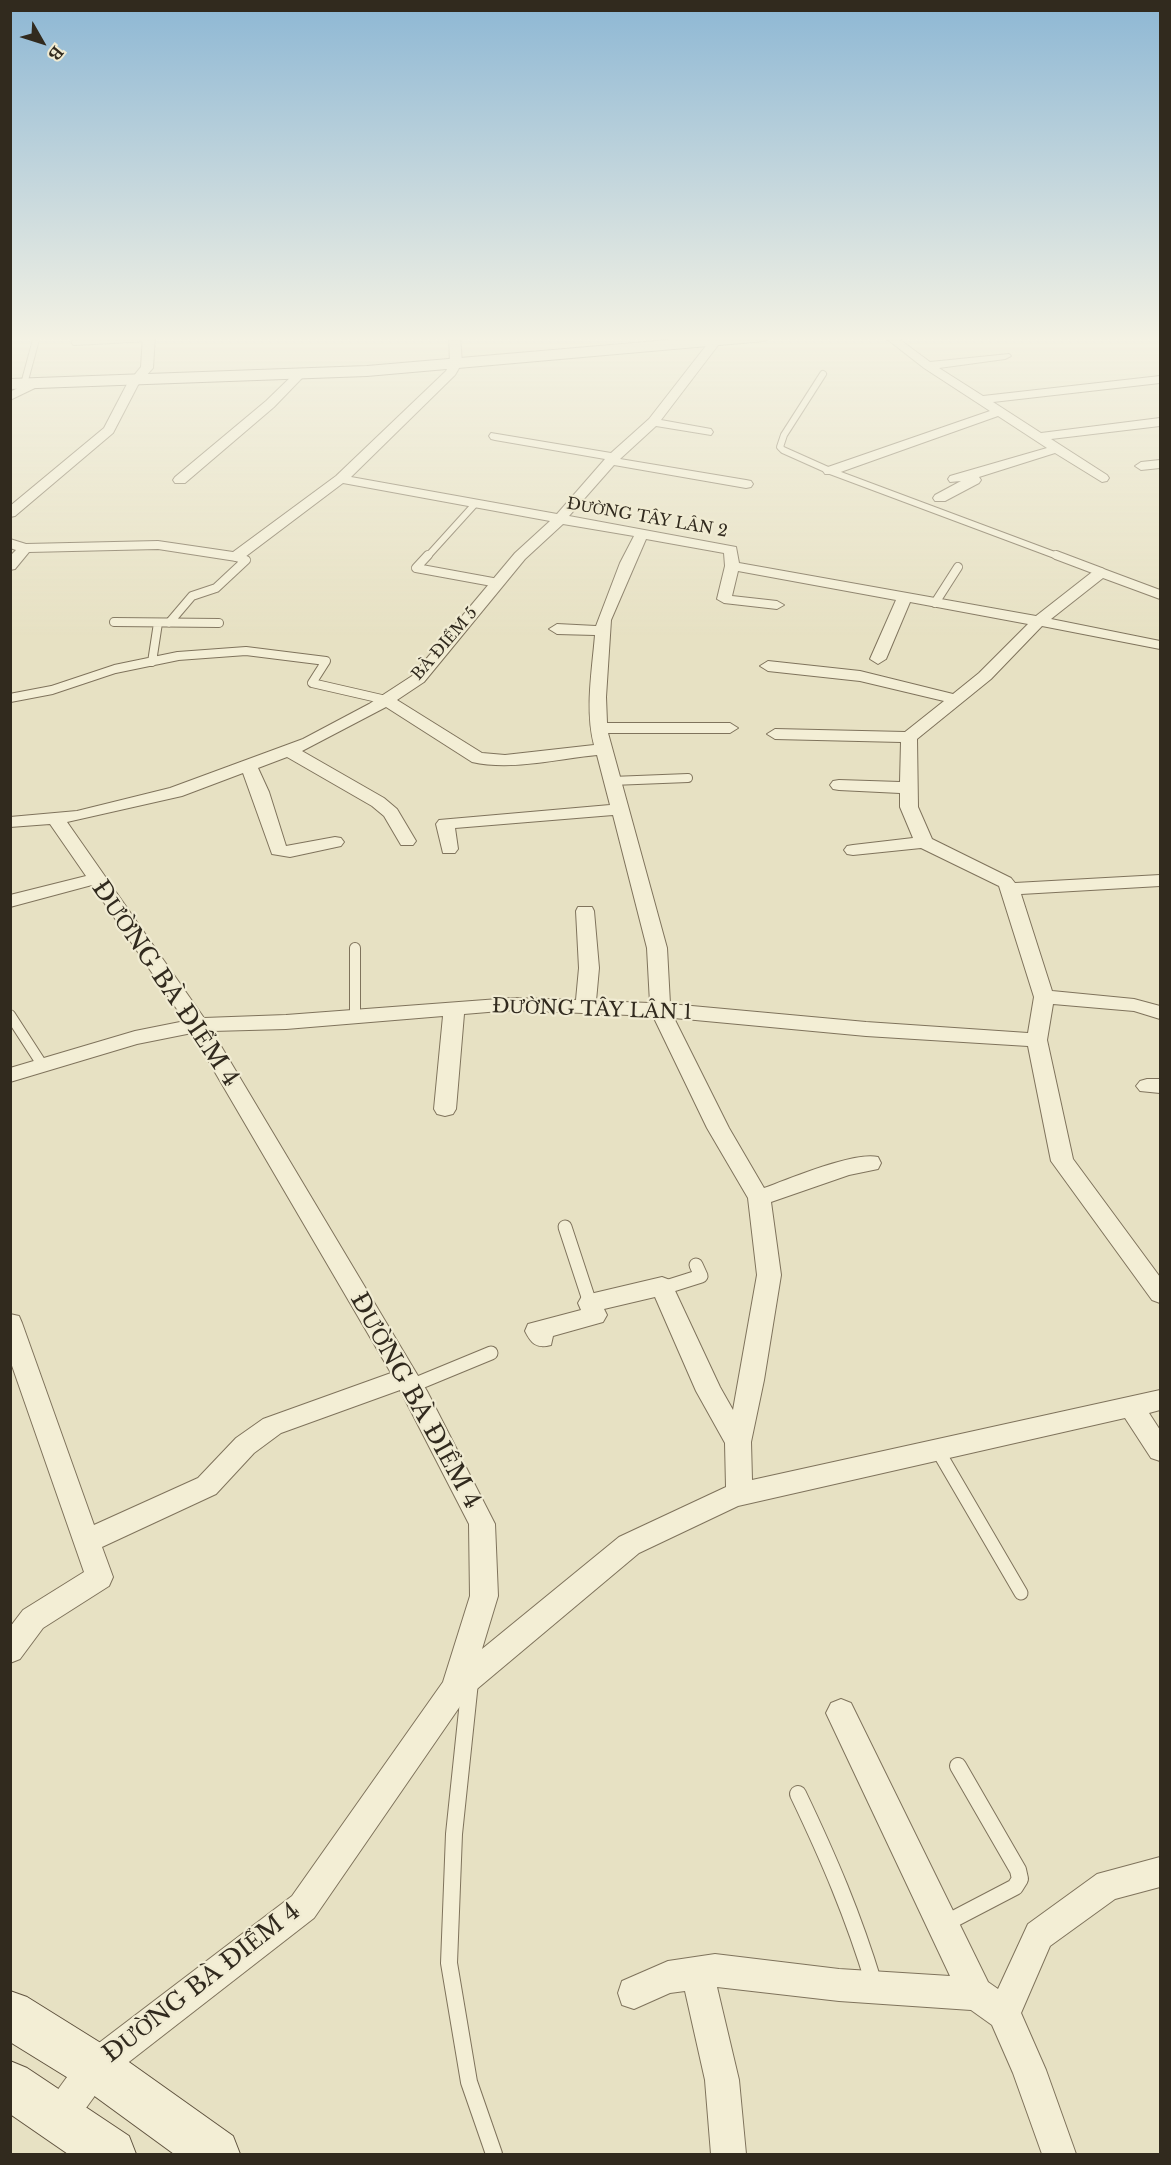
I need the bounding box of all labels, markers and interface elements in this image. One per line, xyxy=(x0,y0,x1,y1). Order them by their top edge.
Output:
north arrow xyxy=(12,12,72,72)
text: B xyxy=(44,42,68,65)
street label: ĐƯỜNG TÂY LÂN 2 xyxy=(565,494,729,542)
street label: BÀ ĐIỂM 5 xyxy=(408,604,482,684)
street label: ĐƯỜNG BÀ ĐIỂM 4 xyxy=(85,875,245,1093)
street label: ĐƯỜNG TÂY LÂN 1 xyxy=(492,995,692,1025)
street label: ĐƯỜNG BÀ ĐIỂM 4 xyxy=(344,1288,486,1514)
street label: ĐƯỜNG BÀ ĐIỂM 4 xyxy=(98,1897,306,2069)

